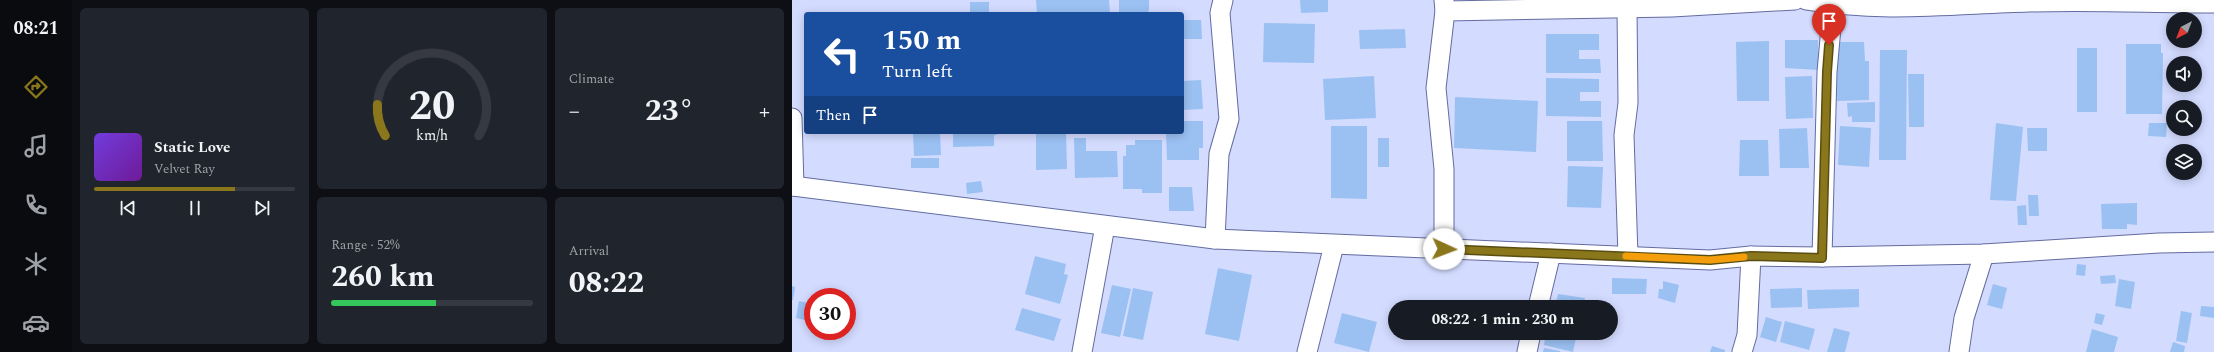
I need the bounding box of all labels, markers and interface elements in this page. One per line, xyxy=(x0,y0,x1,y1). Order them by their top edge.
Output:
pin xyxy=(1812,4,1846,45)
icon: arrive xyxy=(1818,10,1840,32)
north arrow xyxy=(2166,12,2202,48)
map controls xyxy=(2166,12,2202,180)
text: 08:21 xyxy=(13,15,59,42)
text: 150 m xyxy=(882,19,961,62)
icon: left xyxy=(816,28,868,80)
button: sound xyxy=(2166,56,2202,92)
text: Turn left xyxy=(882,58,953,85)
text: Climate xyxy=(569,69,614,89)
icon: directions xyxy=(22,73,50,101)
text: 20 xyxy=(409,75,455,138)
text: 23° xyxy=(645,88,694,134)
text: − xyxy=(569,95,580,128)
text: + xyxy=(759,95,770,128)
button: search xyxy=(2166,100,2202,136)
text: Then xyxy=(816,104,851,127)
icon: arrive xyxy=(859,104,881,126)
text: km/h xyxy=(416,125,448,147)
icon: music xyxy=(22,132,50,160)
text: Static Love xyxy=(154,136,230,159)
button: layers xyxy=(2166,144,2202,180)
text: Velvet Ray xyxy=(154,159,215,179)
icon: phone xyxy=(22,191,50,219)
icon: previous xyxy=(117,197,139,219)
icon: pause xyxy=(184,197,206,219)
icon: next xyxy=(251,197,273,219)
position arrow xyxy=(1423,228,1465,270)
text: Range · 52% xyxy=(331,235,400,255)
text: Arrival xyxy=(569,241,609,261)
icon: climate xyxy=(22,250,50,278)
text: 260 km xyxy=(331,254,434,300)
text: 08:22 xyxy=(569,260,644,306)
speed limit sign: 30 xyxy=(804,288,856,340)
text: 08:22 · 1 min · 230 m xyxy=(1432,308,1574,331)
icon: car xyxy=(22,309,50,337)

